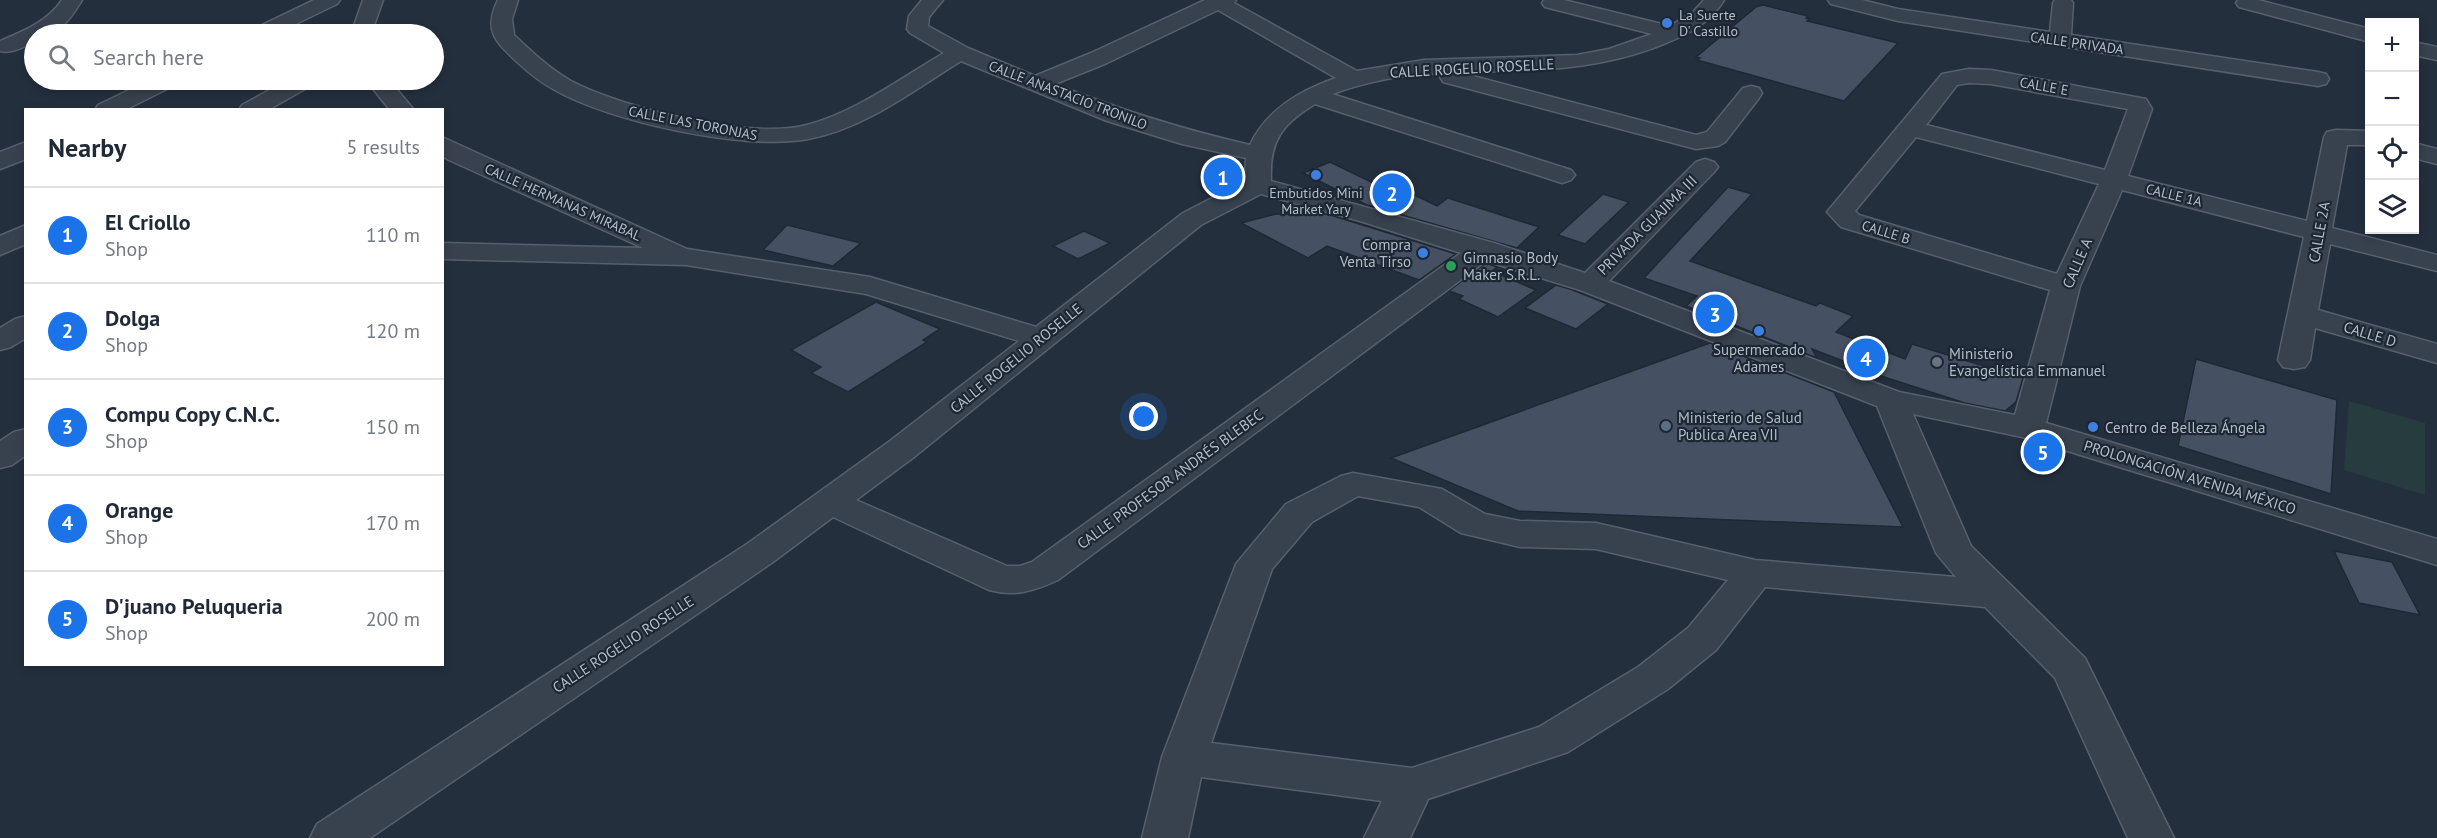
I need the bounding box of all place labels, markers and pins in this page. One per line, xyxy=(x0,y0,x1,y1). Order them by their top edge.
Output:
place label: La Suerte D' Castillo xyxy=(1679,6,1738,40)
marker: La Suerte D' Castillo xyxy=(1660,16,1674,30)
pin: 1 xyxy=(1204,154,1242,200)
marker: Embutidos Mini Market Yary xyxy=(1309,168,1323,182)
pin: 2 xyxy=(1372,170,1412,216)
place label: Embutidos Mini Market Yary xyxy=(1269,184,1363,218)
place label: Compra Venta Tirso xyxy=(1339,235,1411,271)
marker: Compra Venta Tirso xyxy=(1416,246,1430,260)
place label: Gimnasio Body Maker S.R.L. xyxy=(1463,248,1558,284)
marker: Gimnasio Body Maker S.R.L. xyxy=(1444,259,1458,273)
pin: 3 xyxy=(1696,292,1734,336)
marker: Supermercado Adames xyxy=(1752,324,1766,338)
pin: 4 xyxy=(1846,336,1886,380)
place label: Supermercado Adames xyxy=(1713,340,1805,376)
place label: Ministerio Evangelística Emmanuel xyxy=(1949,344,2106,380)
marker: Ministerio Evangelística Emmanuel xyxy=(1930,355,1944,369)
place label: Ministerio de Salud Publica Area VII xyxy=(1678,408,1802,444)
place label: Centro de Belleza Ángela xyxy=(2105,418,2266,437)
marker: Ministerio de Salud Publica Area VII xyxy=(1659,419,1673,433)
marker: Centro de Belleza Ángela xyxy=(2086,420,2100,434)
pin: 5 xyxy=(2024,430,2062,474)

